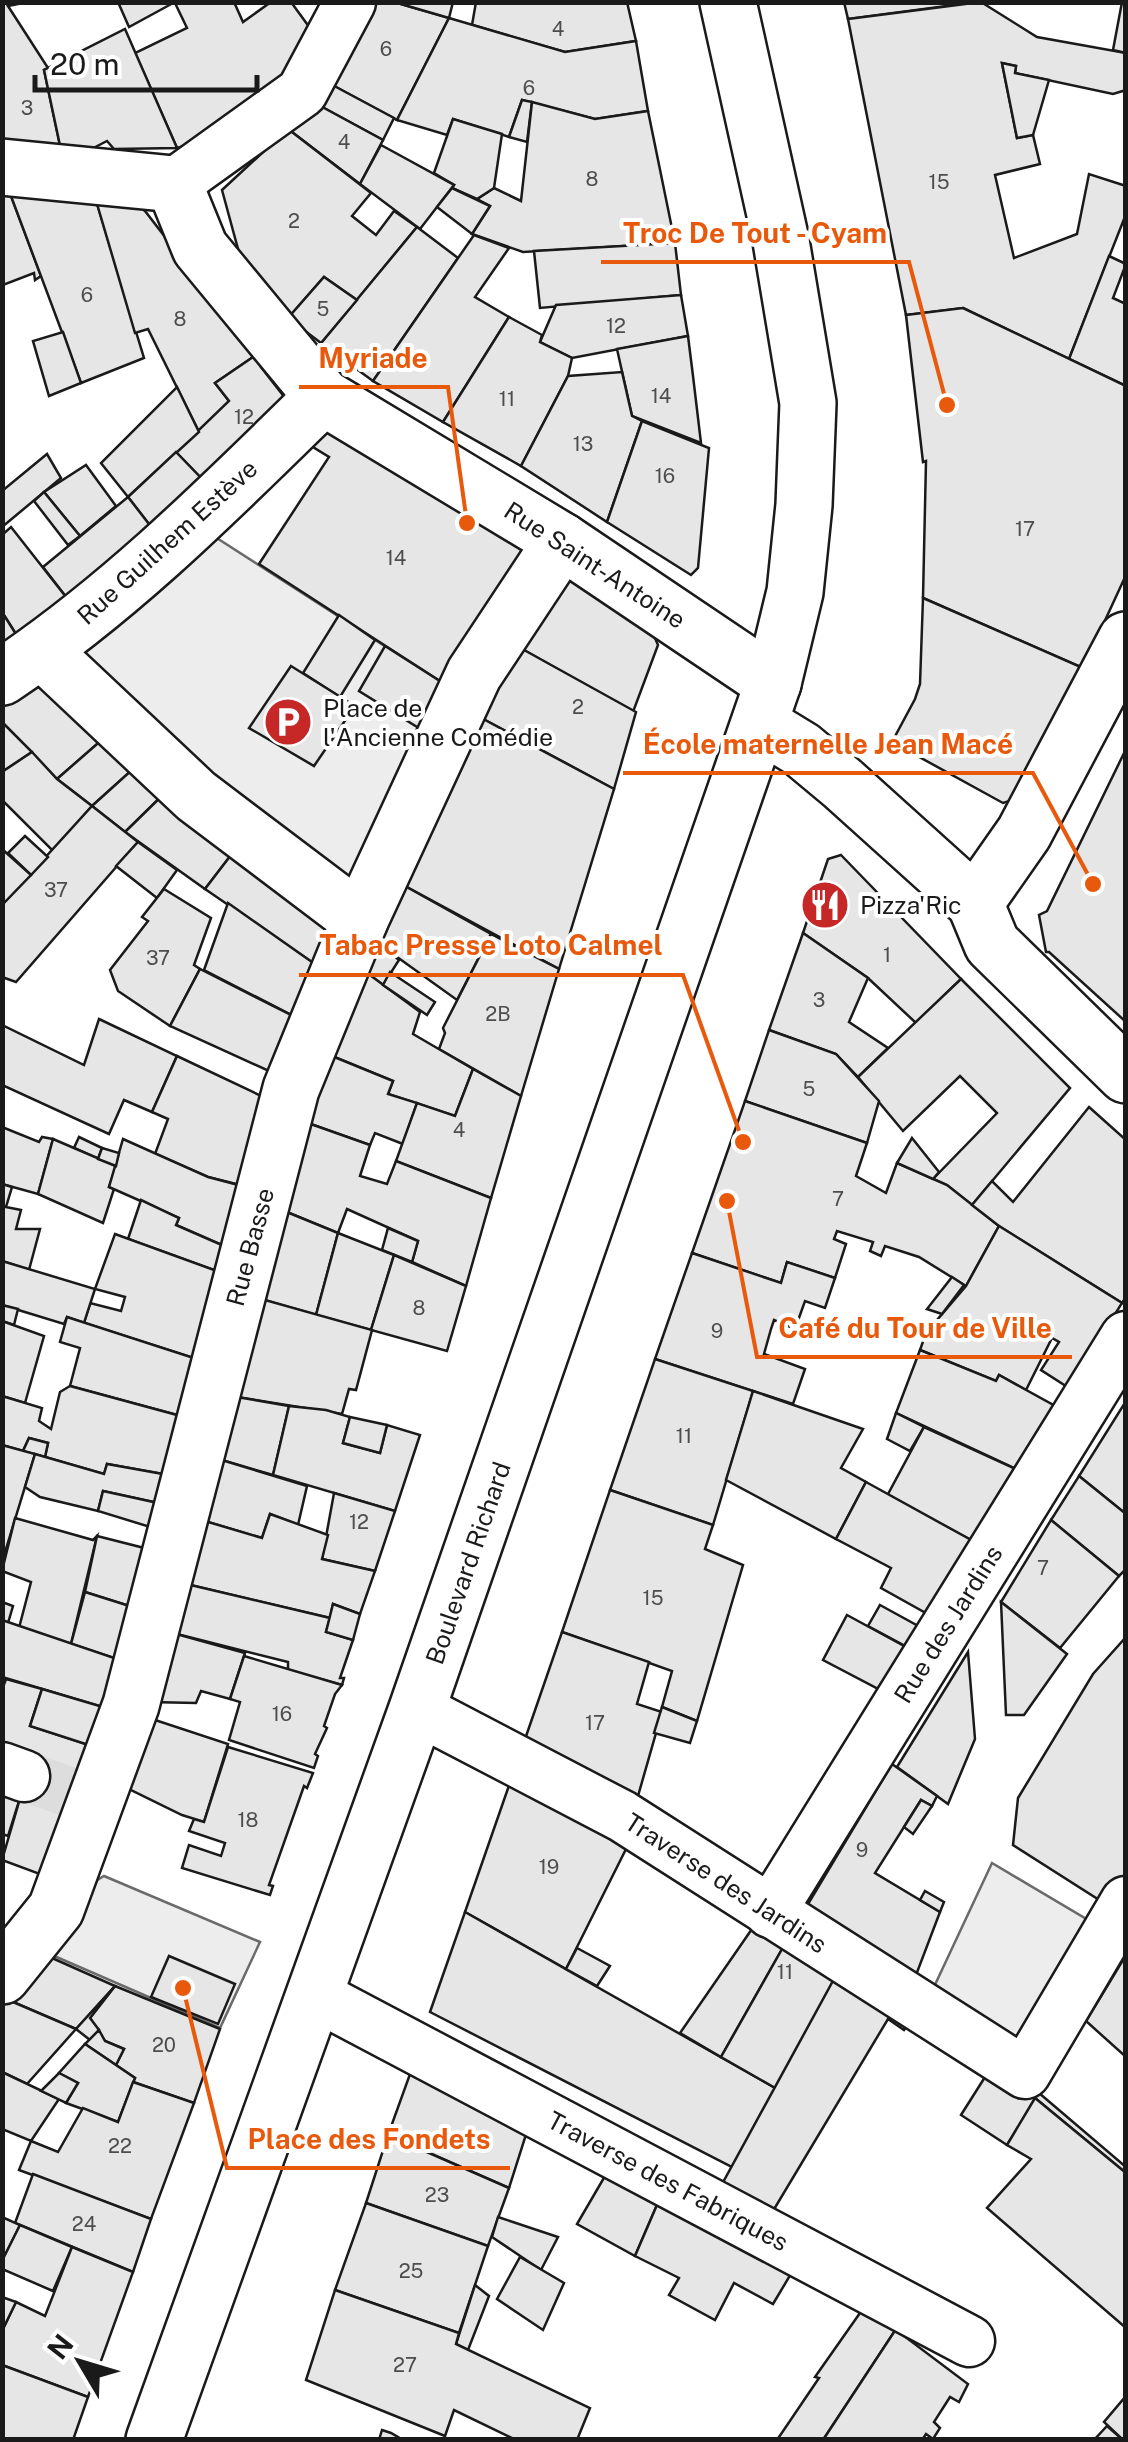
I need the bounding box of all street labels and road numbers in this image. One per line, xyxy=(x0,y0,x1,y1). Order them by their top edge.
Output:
street label: Rue Guilhem Estève xyxy=(71,453,263,631)
street label: Rue Saint-Antoine xyxy=(499,495,691,635)
street label: Rue Basse xyxy=(220,1185,280,1309)
street label: Boulevard Richard xyxy=(419,1458,517,1668)
street label: Rue des Jardins xyxy=(888,1540,1008,1708)
street label: Traverse des Jardins xyxy=(620,1807,832,1959)
street label: Traverse des Fabriques xyxy=(542,2105,794,2257)

